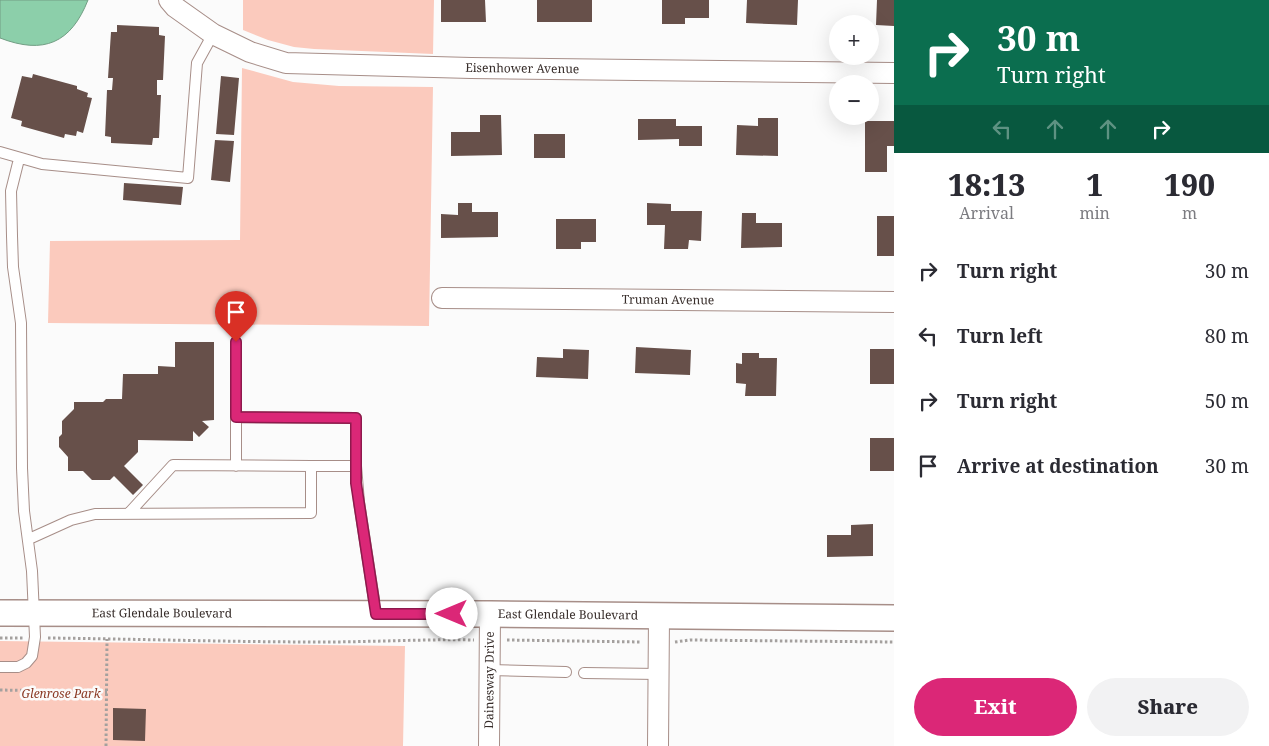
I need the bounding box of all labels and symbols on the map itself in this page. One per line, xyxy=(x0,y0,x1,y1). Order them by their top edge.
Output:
street label: Eisenhower Avenue xyxy=(465,59,579,77)
pin xyxy=(215,291,257,342)
street label: Truman Avenue xyxy=(622,291,714,308)
position arrow xyxy=(425,587,477,639)
street label: East Glendale Boulevard xyxy=(92,604,233,621)
street label: East Glendale Boulevard xyxy=(498,605,639,623)
street label: Dainesway Drive xyxy=(480,631,498,729)
park label: Glenrose Park xyxy=(21,685,102,702)

